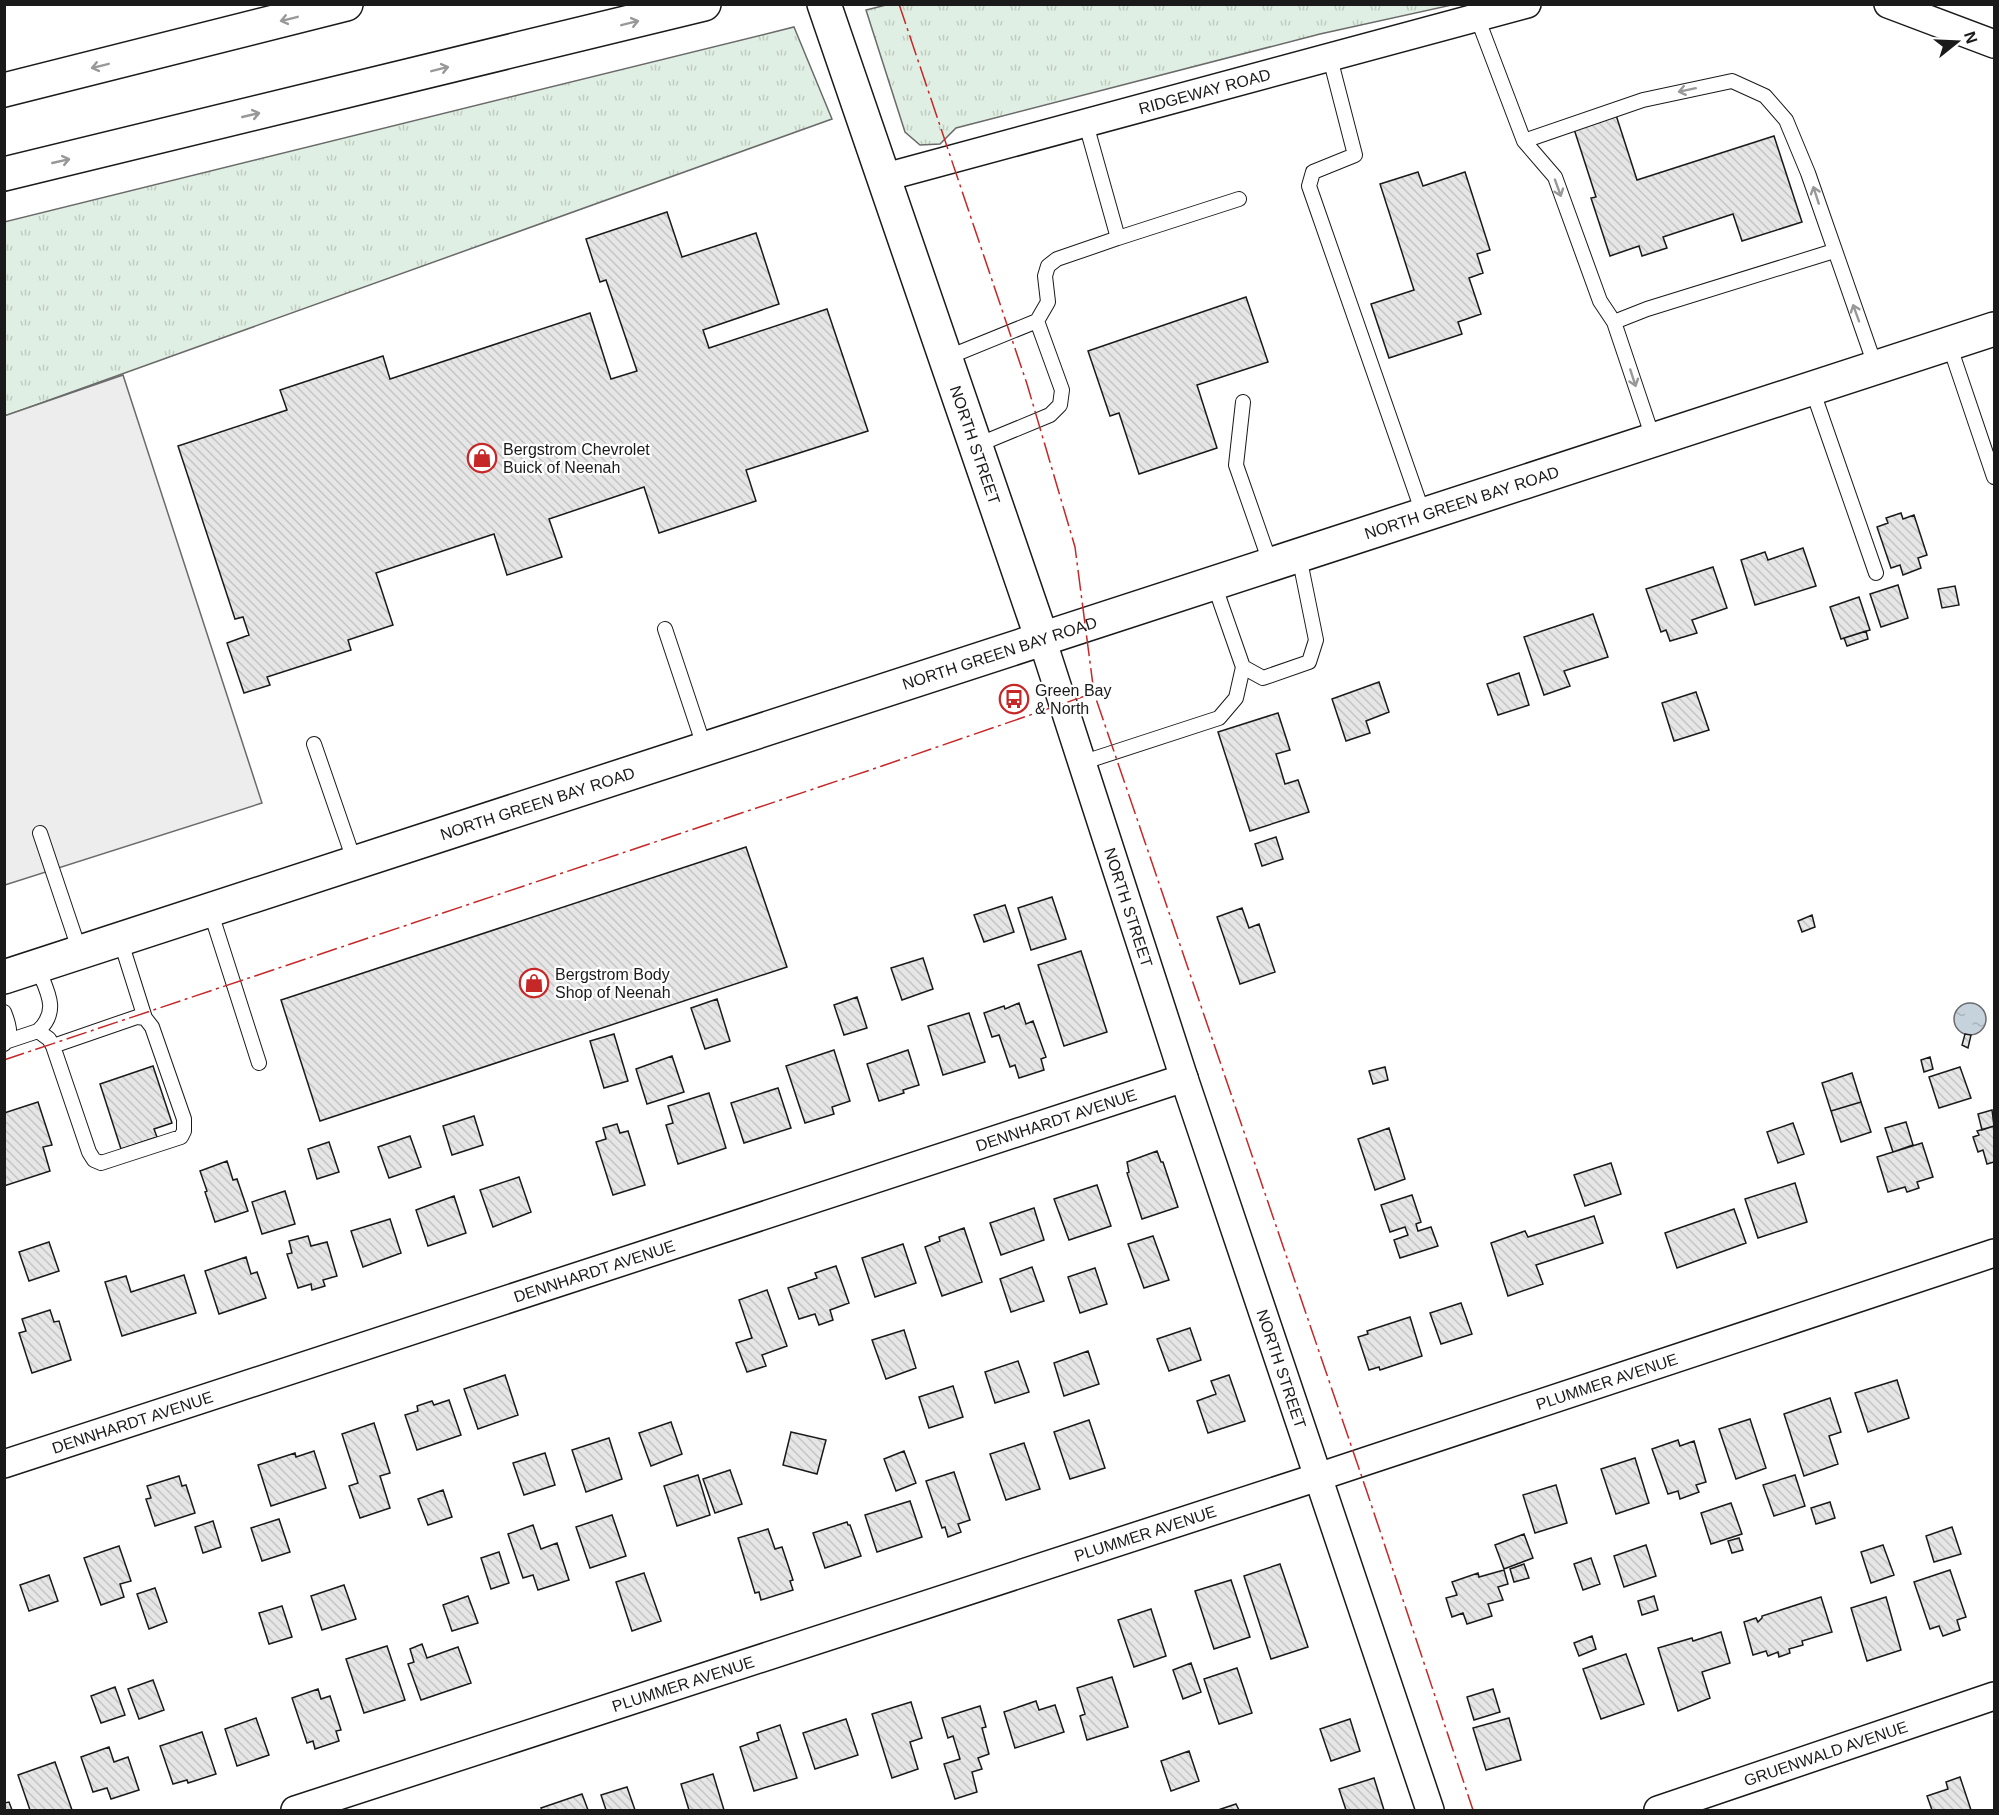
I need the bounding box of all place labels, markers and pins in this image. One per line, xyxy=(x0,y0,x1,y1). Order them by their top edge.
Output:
place label: Bergstrom Chevrolet Buick of Neenah xyxy=(503,441,650,476)
shop icon: Bergstrom Chevrolet Buick of Neenah xyxy=(466,442,498,474)
place label: Green Bay & North xyxy=(1035,682,1111,717)
bus stop icon: Green Bay & North xyxy=(998,683,1030,715)
place label: Bergstrom Body Shop of Neenah xyxy=(555,966,671,1001)
shop icon: Bergstrom Body Shop of Neenah xyxy=(518,967,550,999)

